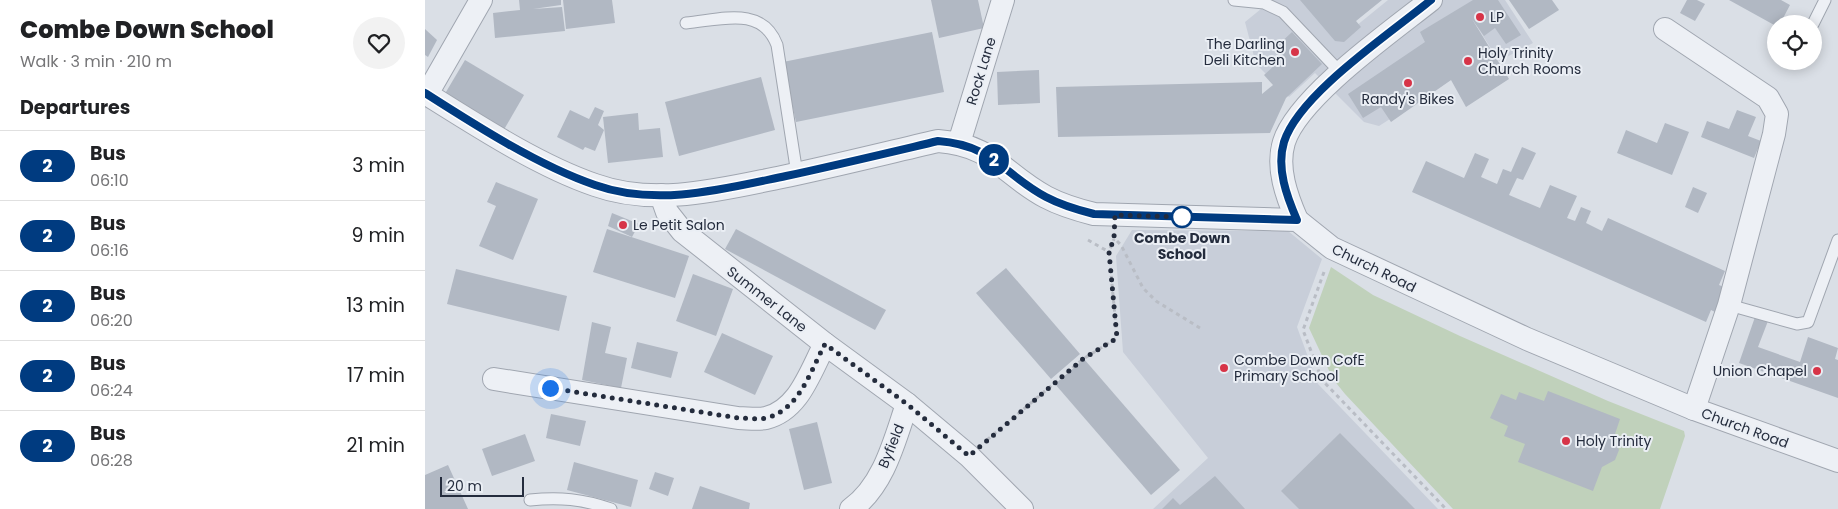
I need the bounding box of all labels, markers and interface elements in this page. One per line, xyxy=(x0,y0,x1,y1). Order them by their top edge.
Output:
place label: LP xyxy=(1490,7,1504,27)
marker: LP xyxy=(1474,11,1486,23)
text: Combe Down School xyxy=(20,13,274,46)
map controls xyxy=(1767,15,1822,70)
button: locate xyxy=(1767,15,1822,70)
button: heart xyxy=(353,17,405,69)
street label: Rock Lane xyxy=(961,34,1001,107)
place label: The Darling Deli Kitchen xyxy=(1204,34,1285,70)
place label: Holy Trinity Church Rooms xyxy=(1478,43,1581,79)
marker: The Darling Deli Kitchen xyxy=(1289,46,1301,58)
text: Walk · 3 min · 210 m xyxy=(20,50,172,73)
marker: Holy Trinity Church Rooms xyxy=(1462,55,1474,67)
marker: Randy's Bikes xyxy=(1402,77,1414,89)
place label: Randy's Bikes xyxy=(1362,89,1454,109)
text: Departures xyxy=(20,94,130,121)
text: Bus xyxy=(90,140,126,167)
line badge: 2 xyxy=(978,144,1010,176)
text: 2 xyxy=(989,147,999,172)
text: 3 min xyxy=(352,152,405,179)
text: 2 xyxy=(42,153,53,178)
text: 06:10 xyxy=(90,169,129,192)
marker: Combe Down School xyxy=(1171,206,1193,228)
text: Bus xyxy=(90,210,126,237)
place label: Le Petit Salon xyxy=(633,215,725,235)
marker: Le Petit Salon xyxy=(617,219,629,231)
text: 9 min xyxy=(352,222,405,249)
text: 2 xyxy=(42,223,53,248)
place label: Combe Down School xyxy=(1134,228,1230,264)
text: 06:16 xyxy=(90,239,129,262)
street label: Church Road xyxy=(1328,239,1420,297)
street label: Summer Lane xyxy=(723,261,812,337)
text: Bus xyxy=(90,280,126,307)
text: 13 min xyxy=(346,292,405,319)
text: 2 xyxy=(42,293,53,318)
text: 06:20 xyxy=(90,309,133,332)
text: Bus xyxy=(90,350,126,377)
place label: Combe Down CofE Primary School xyxy=(1234,350,1365,386)
place label: Union Chapel xyxy=(1713,361,1807,381)
text: 17 min xyxy=(347,362,405,389)
marker: Combe Down CofE Primary School xyxy=(1218,362,1230,374)
text: 2 xyxy=(42,363,53,388)
marker: Union Chapel xyxy=(1811,365,1823,377)
your location xyxy=(538,376,563,401)
text: 06:24 xyxy=(90,379,133,402)
street label: Church Road xyxy=(1699,403,1791,453)
text: Bus xyxy=(90,420,126,447)
street label: Byfield xyxy=(873,421,909,471)
place label: Holy Trinity xyxy=(1576,431,1651,451)
text: 21 min xyxy=(347,432,405,459)
text: 2 xyxy=(42,433,53,458)
marker: Holy Trinity xyxy=(1560,435,1572,447)
text: 06:28 xyxy=(90,449,133,472)
scale bar xyxy=(440,474,524,497)
text: 20 m xyxy=(447,476,482,496)

